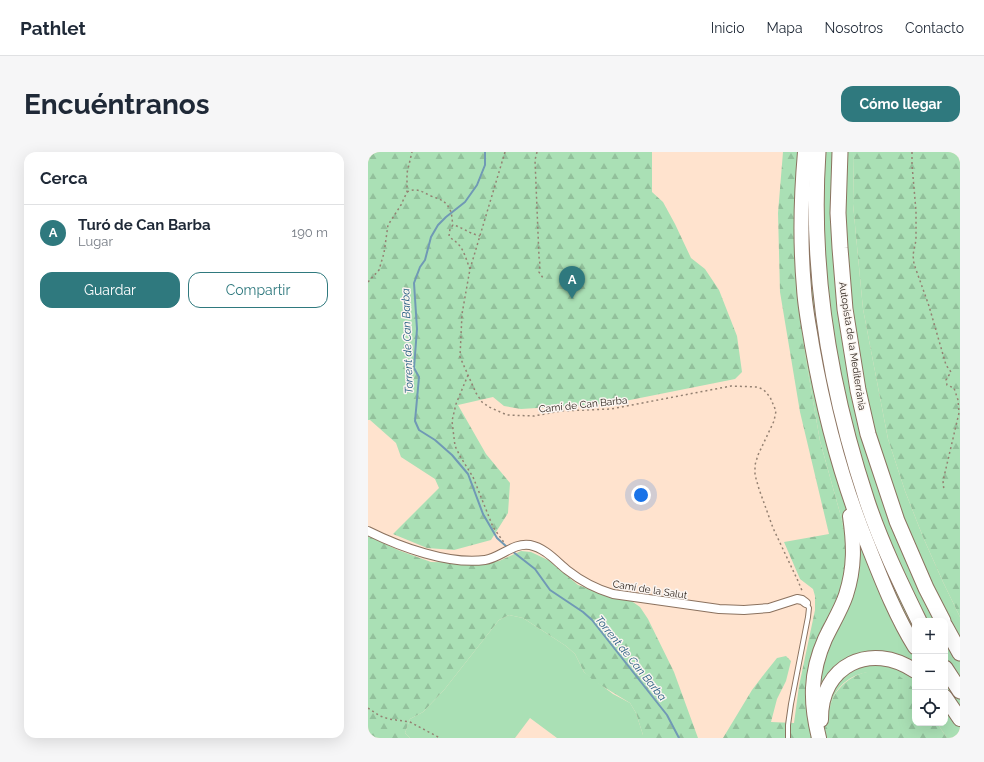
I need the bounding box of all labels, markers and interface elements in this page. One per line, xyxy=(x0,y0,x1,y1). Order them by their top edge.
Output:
text: Pathlet xyxy=(20,17,86,39)
text: Inicio xyxy=(711,20,744,36)
text: Mapa xyxy=(766,20,803,36)
text: Nosotros xyxy=(825,20,883,36)
text: Contacto xyxy=(905,20,964,36)
button: Cómo llegar xyxy=(841,86,960,122)
text: Encuéntranos xyxy=(24,88,210,121)
text: Cerca xyxy=(40,168,88,188)
text: Turó de Can Barba xyxy=(78,216,211,234)
text: A xyxy=(49,225,57,240)
text: 190 m xyxy=(292,225,328,240)
text: Lugar xyxy=(78,234,113,249)
pin: A xyxy=(559,266,585,299)
button: Guardar xyxy=(40,272,180,308)
button: Compartir xyxy=(188,272,328,308)
street label: Autopista de la Mediterrània xyxy=(837,281,868,411)
water label: Torrent de Can Barba xyxy=(399,288,416,394)
street label: Camí de Can Barba xyxy=(538,394,628,415)
your location xyxy=(631,485,651,505)
street label: Camí de la Salut xyxy=(612,578,689,601)
water label: Torrent de Can Barba xyxy=(592,613,669,704)
map controls xyxy=(912,618,948,726)
button: + xyxy=(912,618,948,654)
button: − xyxy=(912,654,948,690)
button: locate xyxy=(912,690,948,726)

